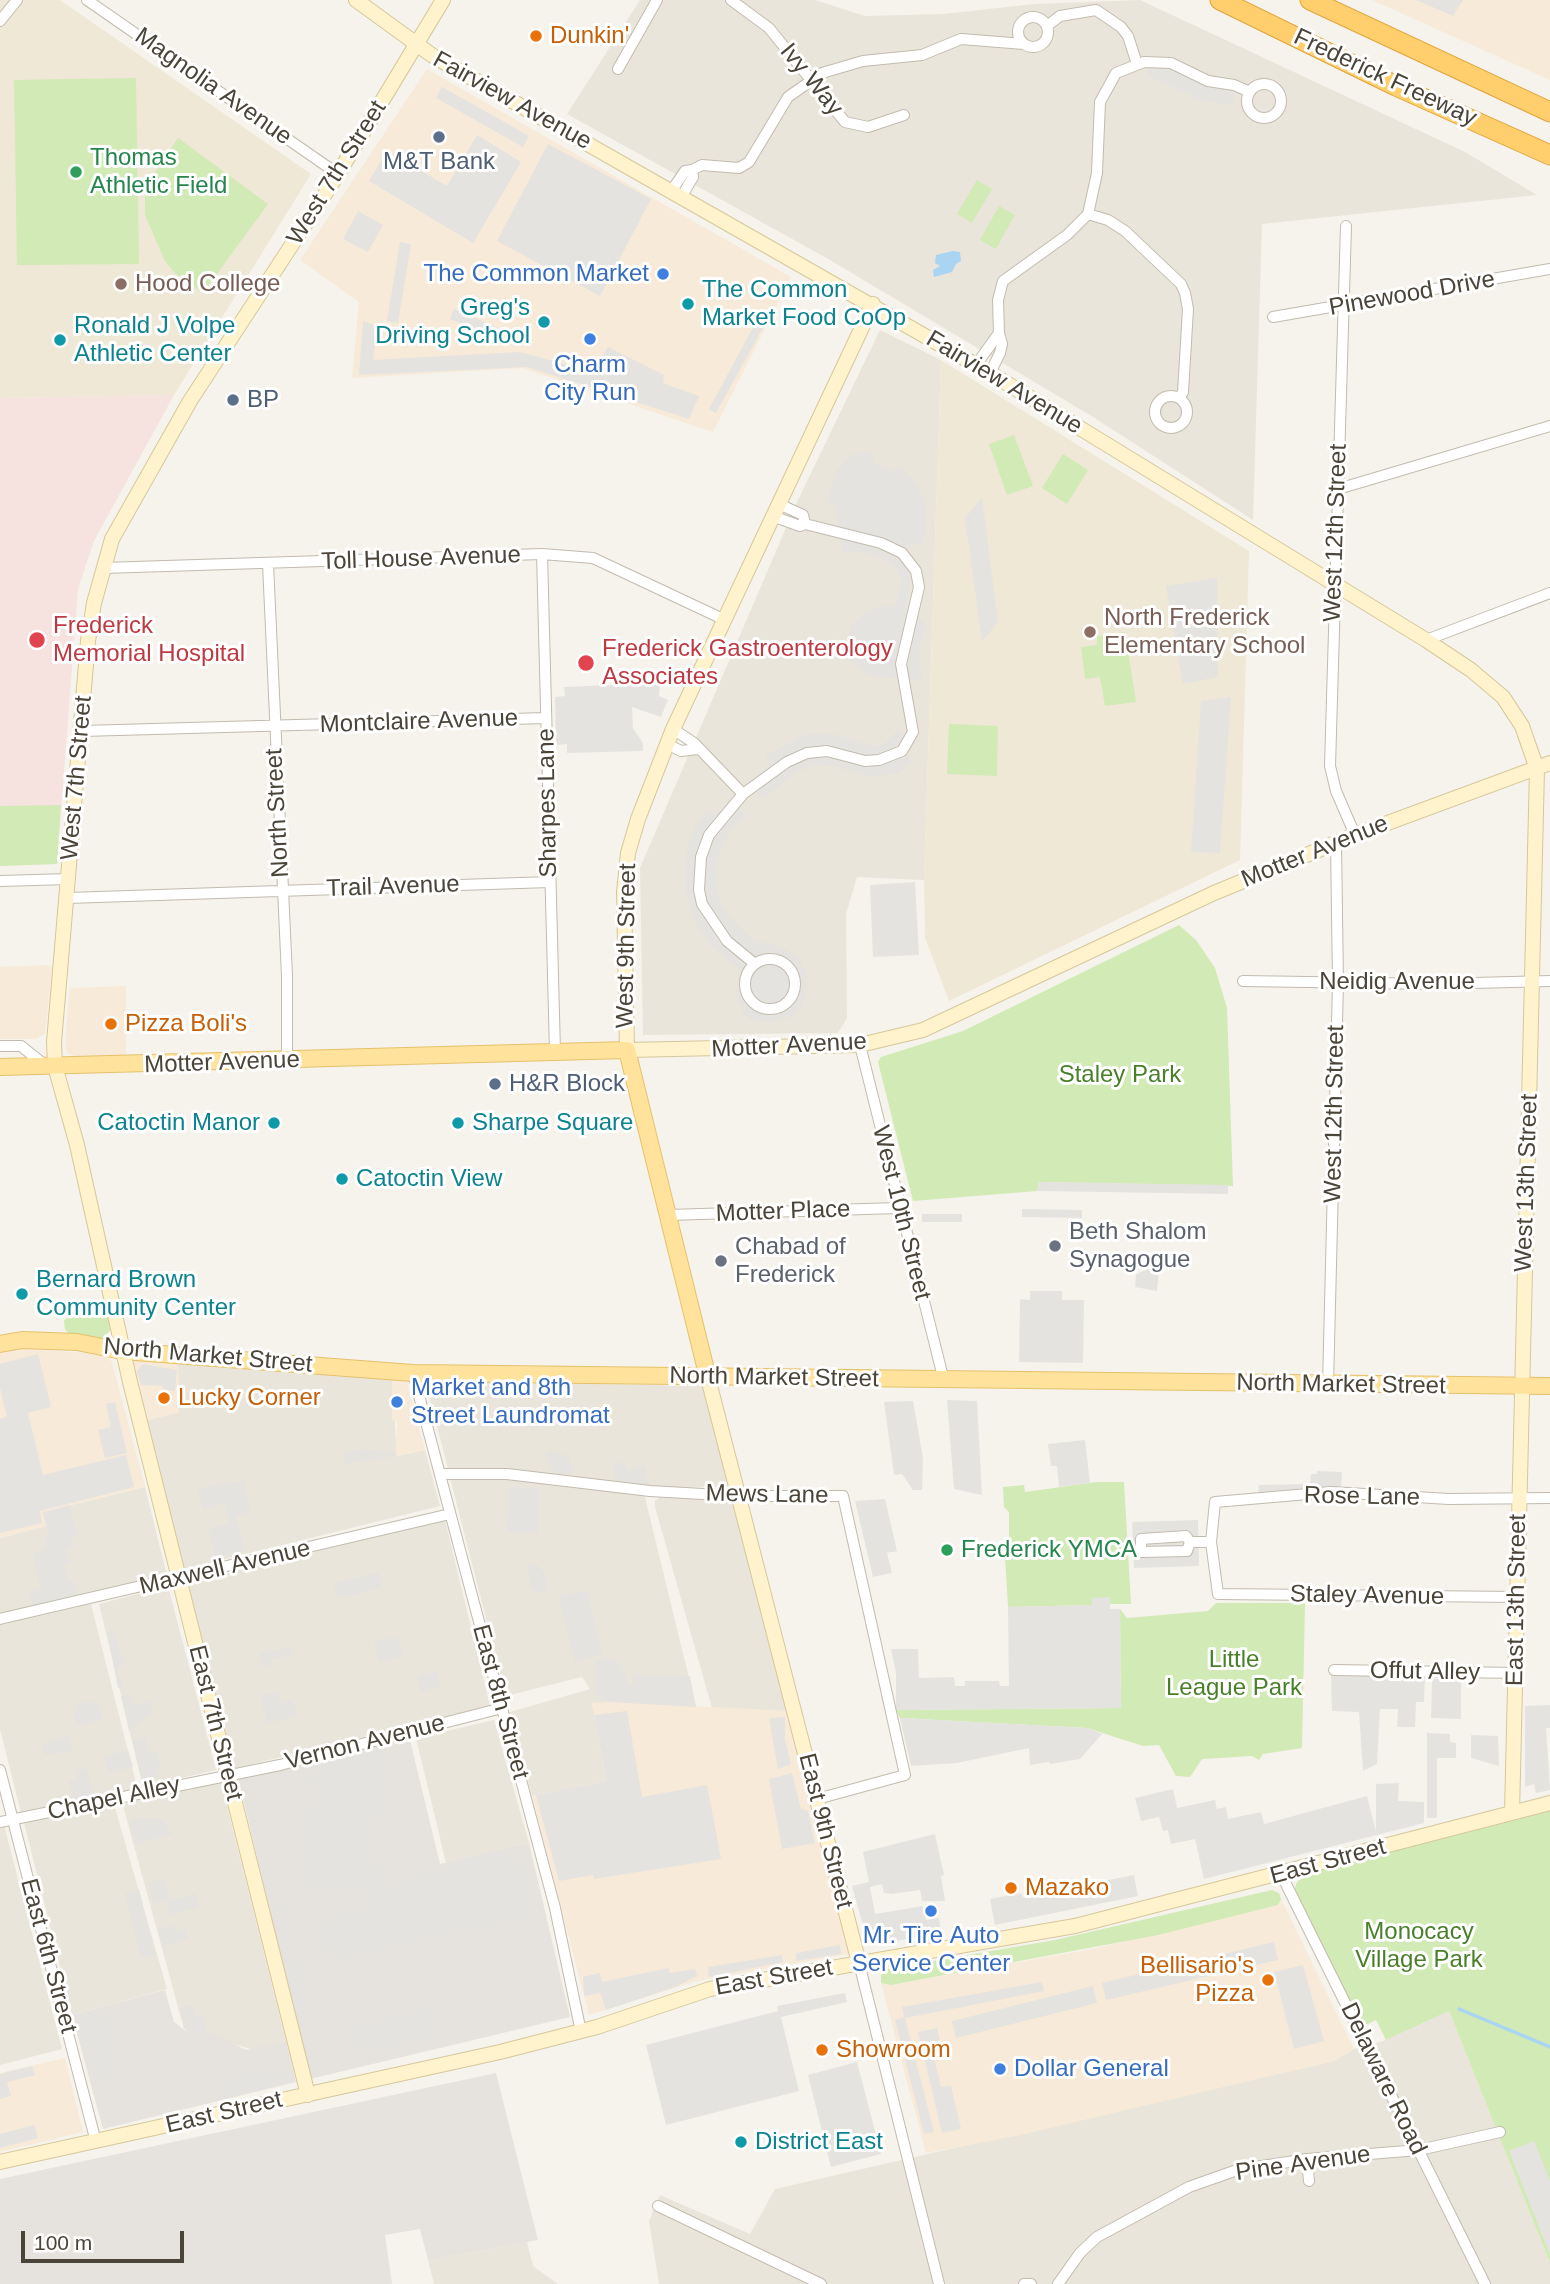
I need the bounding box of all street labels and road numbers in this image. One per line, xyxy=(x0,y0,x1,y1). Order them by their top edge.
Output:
street label: Magnolia Avenue xyxy=(129,22,297,152)
street label: Frederick Freeway xyxy=(1289,23,1481,133)
street label: Ivy Way xyxy=(773,38,849,122)
street label: Fairview Avenue xyxy=(428,46,596,156)
street label: West 7th Street xyxy=(281,95,393,251)
street label: Pinewood Drive xyxy=(1327,265,1497,323)
street label: Fairview Avenue xyxy=(921,325,1087,441)
street label: West 12th Street xyxy=(1318,443,1354,623)
street label: Toll House Avenue xyxy=(321,541,521,577)
street label: West 7th Street xyxy=(55,695,99,861)
street label: Montclaire Avenue xyxy=(319,704,519,740)
street label: Sharpes Lane xyxy=(532,728,564,878)
street label: North Street xyxy=(260,748,296,878)
street label: Motter Avenue xyxy=(1237,809,1393,895)
street label: West 9th Street xyxy=(611,863,643,1029)
street label: Trail Avenue xyxy=(326,870,460,904)
street label: Neidig Avenue xyxy=(1319,968,1475,996)
street label: West 12th Street xyxy=(1319,1025,1351,1203)
street label: Motter Avenue xyxy=(711,1028,867,1064)
street label: Motter Avenue xyxy=(144,1046,300,1080)
street label: West 13th Street xyxy=(1509,1093,1545,1273)
street label: West 10th Street xyxy=(865,1123,937,1303)
street label: Motter Place xyxy=(715,1195,851,1229)
street label: North Market Street xyxy=(102,1333,314,1379)
street label: North Market Street xyxy=(669,1362,879,1394)
street label: North Market Street xyxy=(1236,1369,1446,1401)
street label: Mews Lane xyxy=(705,1480,829,1510)
street label: Rose Lane xyxy=(1304,1482,1420,1512)
street label: East 13th Street xyxy=(1501,1514,1533,1686)
street label: Maxwell Avenue xyxy=(137,1534,313,1602)
street label: Staley Avenue xyxy=(1290,1580,1444,1612)
street label: East 8th Street xyxy=(466,1622,534,1782)
street label: East 7th Street xyxy=(182,1642,248,1804)
street label: Offut Alley xyxy=(1370,1657,1480,1687)
street label: Vernon Avenue xyxy=(282,1709,448,1777)
street label: East 9th Street xyxy=(792,1750,858,1912)
street label: Chapel Alley xyxy=(45,1771,183,1827)
street label: East Street xyxy=(1267,1833,1389,1891)
street label: East 6th Street xyxy=(14,1876,82,2036)
street label: East Street xyxy=(713,1954,835,2002)
street label: Delaware Road xyxy=(1334,1998,1432,2160)
street label: East Street xyxy=(163,2086,285,2140)
street label: Pine Avenue xyxy=(1234,2140,1372,2188)

